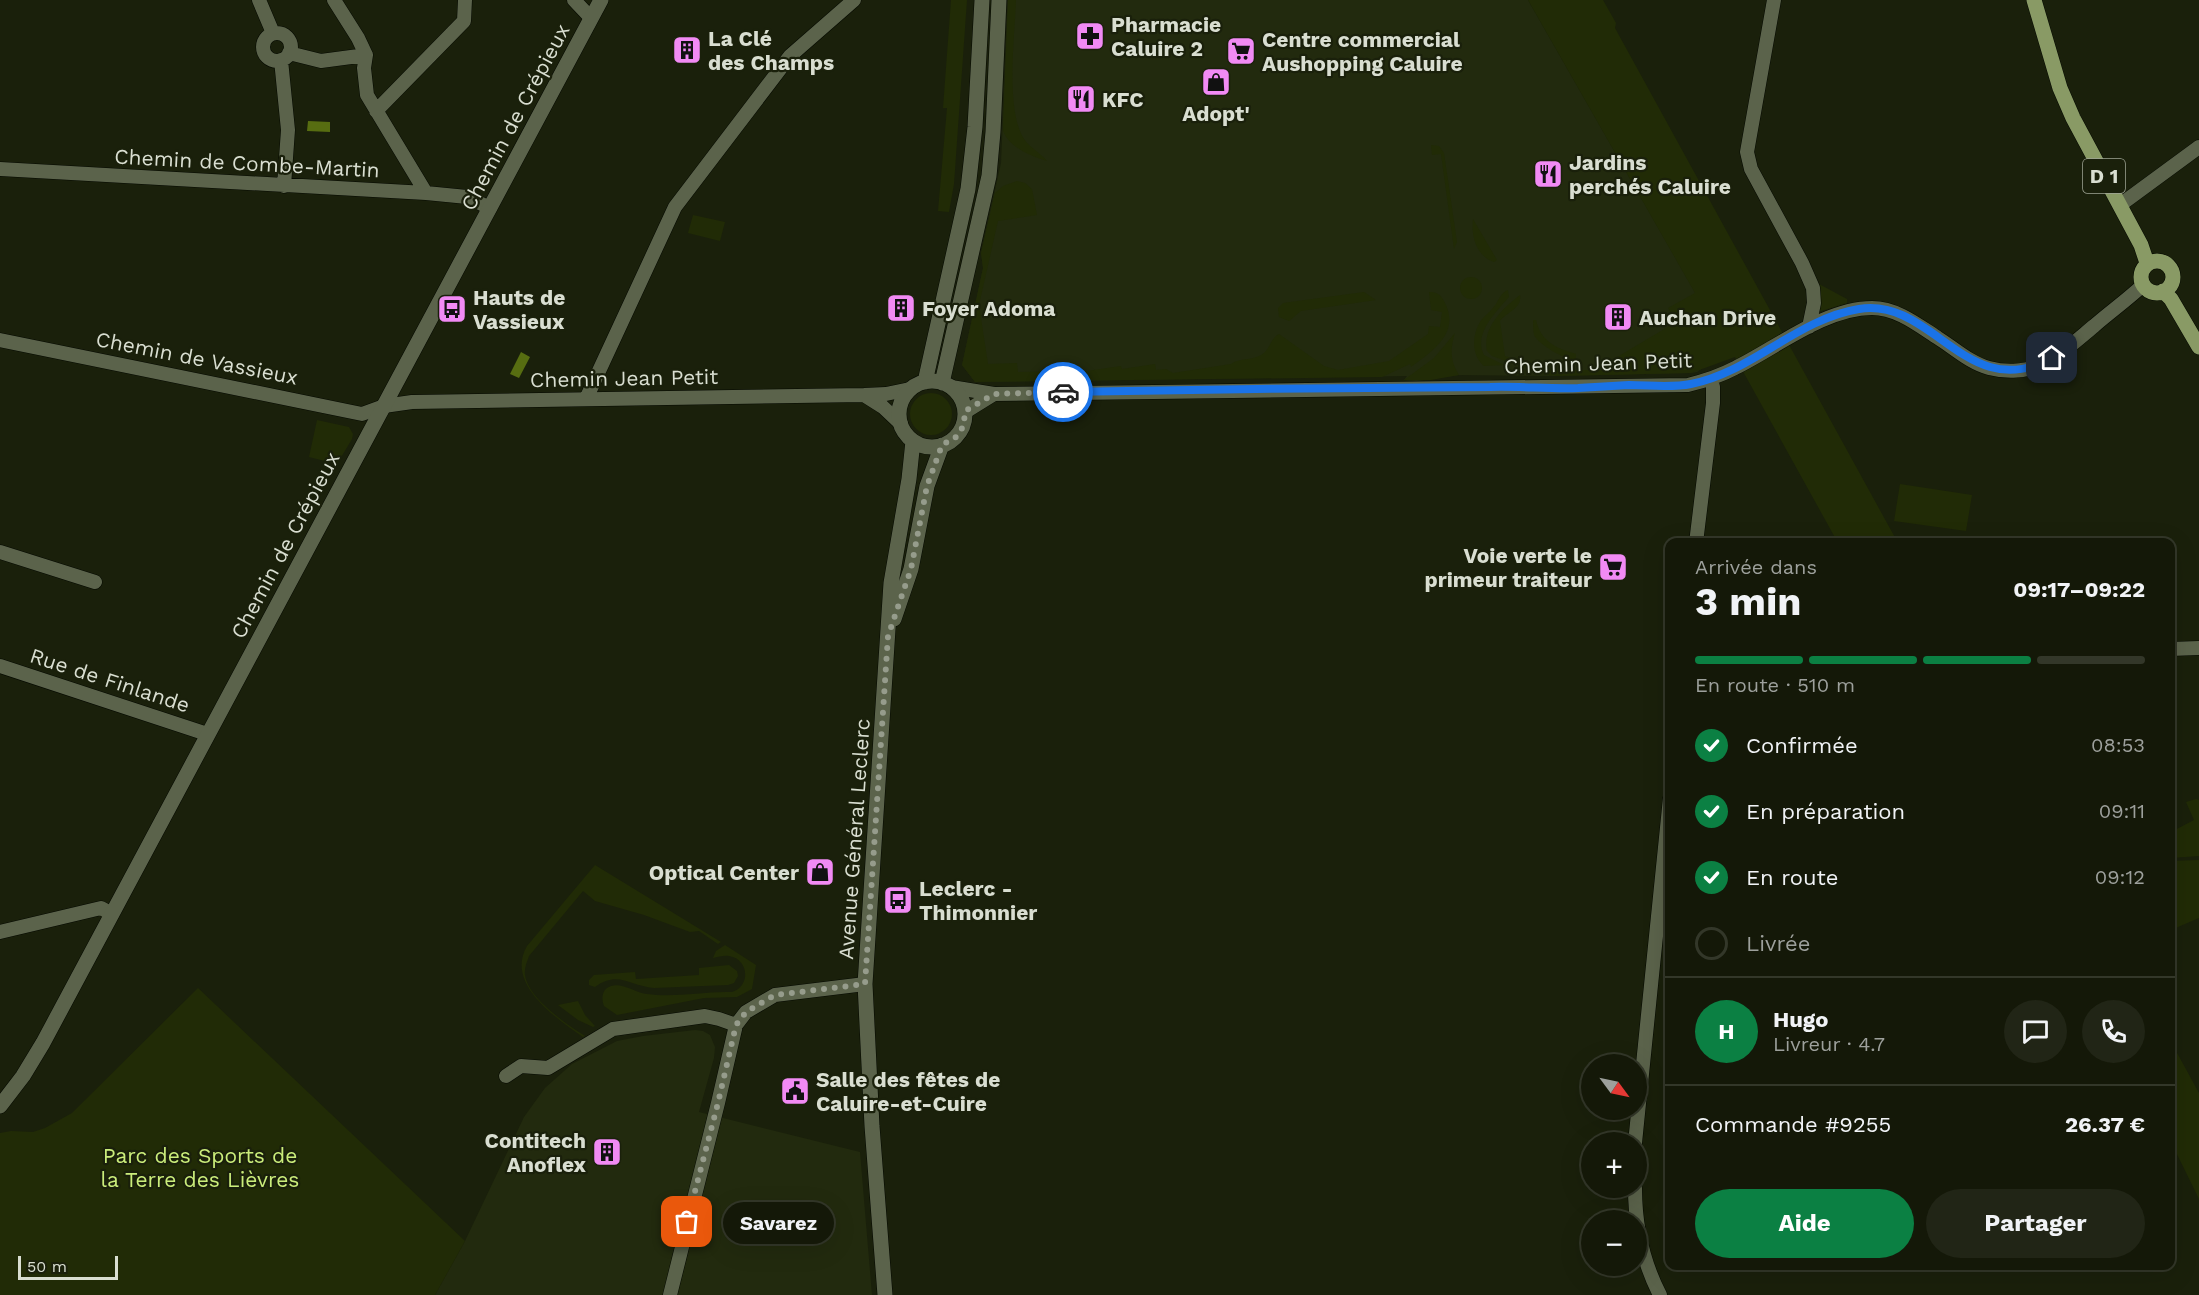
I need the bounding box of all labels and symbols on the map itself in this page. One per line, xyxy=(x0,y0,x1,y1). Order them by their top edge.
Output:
place label: Pharmacie Caluire 2 xyxy=(1111,12,1221,61)
street label: Chemin de Crépieux xyxy=(455,20,575,214)
pharmacy icon: Pharmacie Caluire 2 xyxy=(1074,20,1106,52)
place label: La Clé des Champs xyxy=(708,26,834,75)
place label: Centre commercial Aushopping Caluire xyxy=(1262,27,1463,76)
building icon: La Clé des Champs xyxy=(671,34,703,66)
supermarket icon: Centre commercial Aushopping Caluire xyxy=(1225,35,1257,67)
shop icon: Adopt' xyxy=(1200,66,1232,98)
restaurant icon: KFC xyxy=(1065,83,1097,115)
place label: KFC xyxy=(1102,87,1144,112)
place label: Adopt' xyxy=(1182,101,1250,126)
street label: Chemin de Combe-Martin xyxy=(114,144,380,182)
place label: Jardins perchés Caluire xyxy=(1569,150,1731,199)
restaurant icon: Jardins perchés Caluire xyxy=(1532,158,1564,190)
road number: D 1 xyxy=(2083,159,2125,193)
place label: Hauts de Vassieux xyxy=(473,285,565,334)
building icon: Foyer Adoma xyxy=(885,292,917,324)
bus stop icon: Hauts de Vassieux xyxy=(436,293,468,325)
place label: Foyer Adoma xyxy=(922,296,1056,321)
building icon: Auchan Drive xyxy=(1602,301,1634,333)
place label: Auchan Drive xyxy=(1639,305,1776,330)
street label: Chemin de Vassieux xyxy=(94,326,300,390)
pin xyxy=(2026,332,2077,383)
street label: Chemin Jean Petit xyxy=(1503,347,1693,379)
courier xyxy=(1033,362,1093,422)
street label: Chemin Jean Petit xyxy=(530,364,719,392)
street label: Chemin de Crépieux xyxy=(225,448,345,642)
place label: Voie verte le primeur traiteur xyxy=(1425,543,1592,592)
supermarket icon: Voie verte le primeur traiteur xyxy=(1597,551,1629,583)
street label: Rue de Finlande xyxy=(27,642,193,718)
street label: Avenue Général Leclerc xyxy=(833,718,875,960)
shop icon: Optical Center xyxy=(804,856,836,888)
place label: Optical Center xyxy=(649,860,799,885)
place label: Leclerc - Thimonnier xyxy=(919,876,1037,925)
bus stop icon: Leclerc - Thimonnier xyxy=(882,884,914,916)
north arrow xyxy=(1581,1054,1647,1120)
place label: Salle des fêtes de Caluire-et-Cuire xyxy=(816,1067,1000,1116)
public building icon: Salle des fêtes de Caluire-et-Cuire xyxy=(779,1075,811,1107)
place label: Contitech Anoflex xyxy=(485,1128,587,1177)
building icon: Contitech Anoflex xyxy=(591,1136,623,1168)
park label: Parc des Sports de la Terre des Lièvres xyxy=(101,1143,299,1192)
pin xyxy=(661,1196,712,1247)
callout: Savarez xyxy=(723,1201,834,1243)
scale bar xyxy=(18,1253,118,1280)

